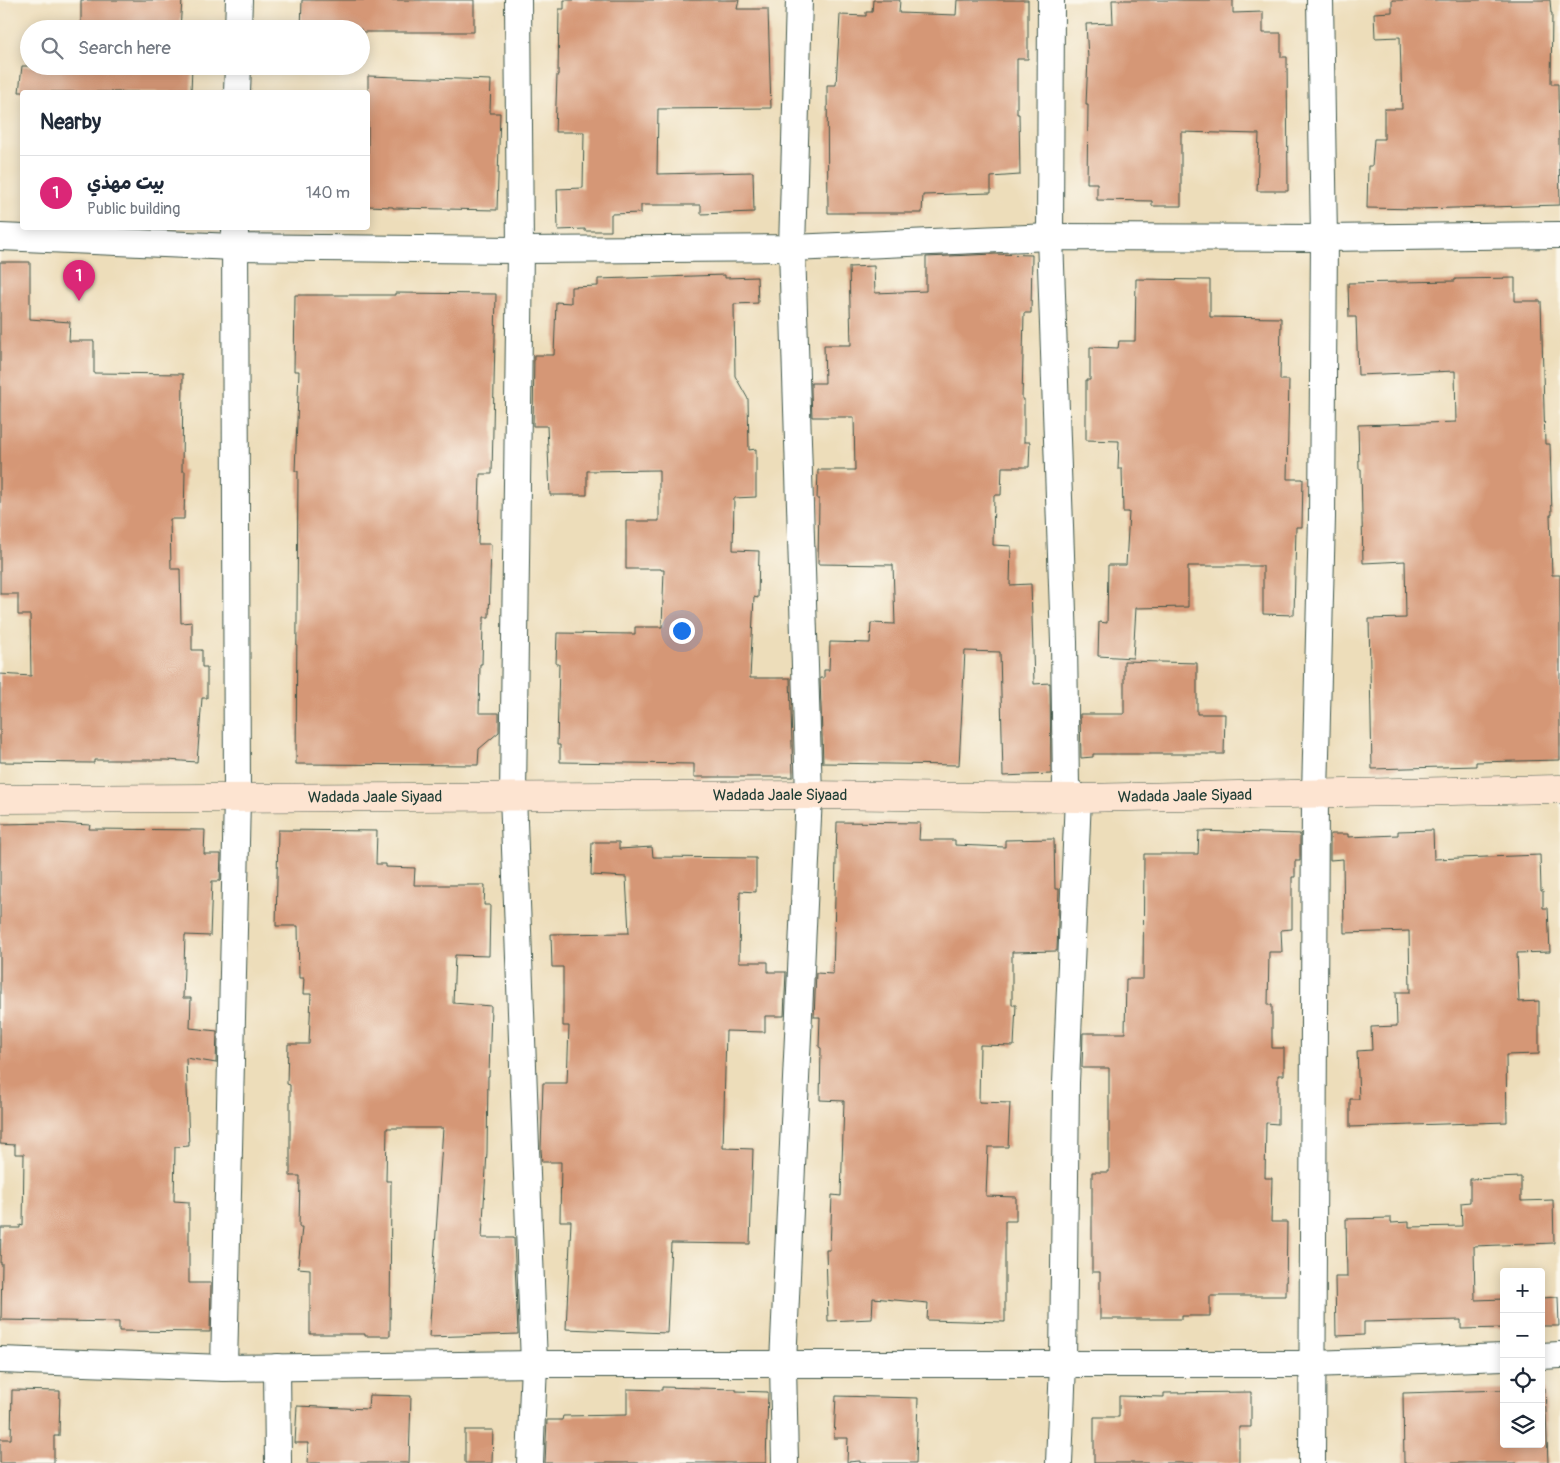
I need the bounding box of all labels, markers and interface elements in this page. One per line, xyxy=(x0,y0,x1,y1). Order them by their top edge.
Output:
search box xyxy=(20,20,370,75)
icon: search xyxy=(38,34,66,62)
text: Search here xyxy=(78,36,171,60)
text: Nearby xyxy=(40,109,101,136)
text: بيت مهذي xyxy=(87,171,165,195)
text: 1 xyxy=(53,183,59,203)
text: 140 m xyxy=(306,183,350,203)
text: Public building xyxy=(87,199,180,219)
pin: 1 xyxy=(63,260,95,301)
your location xyxy=(669,618,695,644)
street label: Wadada Jaale Siyaad xyxy=(713,785,847,805)
street label: Wadada Jaale Siyaad xyxy=(1117,785,1253,807)
street label: Wadada Jaale Siyaad xyxy=(308,787,442,807)
map controls xyxy=(1500,1268,1545,1448)
button: + xyxy=(1500,1268,1545,1313)
button: − xyxy=(1500,1313,1545,1358)
button: locate xyxy=(1500,1358,1545,1403)
button: layers xyxy=(1500,1403,1545,1448)

